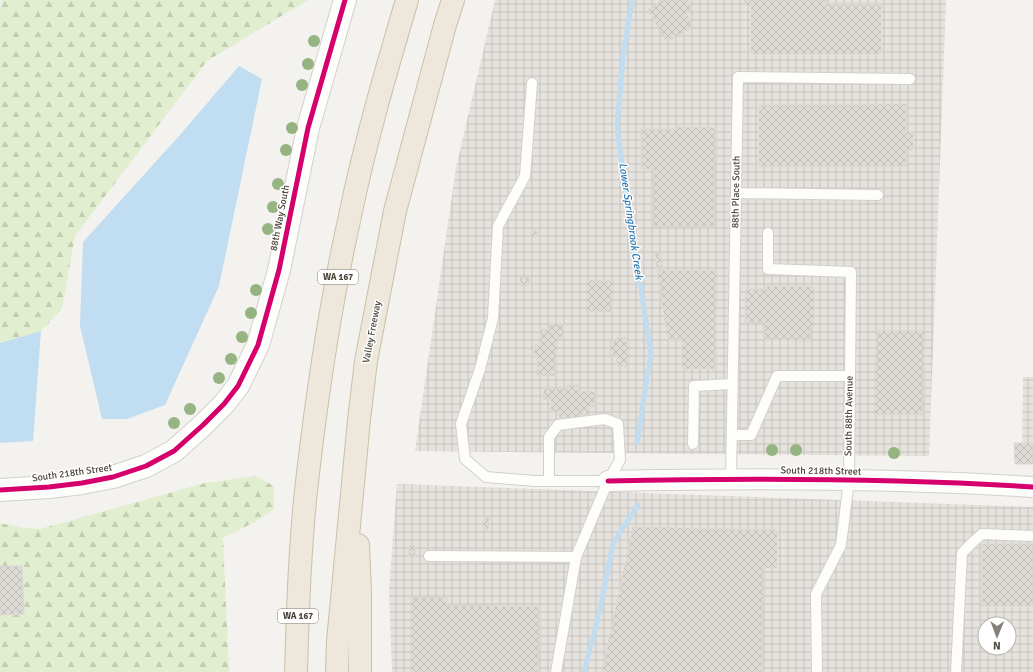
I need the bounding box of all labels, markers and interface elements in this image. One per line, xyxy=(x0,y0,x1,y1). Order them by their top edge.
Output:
street label: 88th Place South xyxy=(729,156,743,228)
water label: Lower Springbrook Creek xyxy=(616,162,646,282)
street label: 88th Way South xyxy=(268,184,292,252)
road number: WA 167 xyxy=(318,270,358,284)
street label: Valley Freeway xyxy=(360,300,384,364)
street label: South 88th Avenue xyxy=(842,376,856,456)
street label: South 218th Street xyxy=(31,461,113,485)
street label: South 218th Street xyxy=(781,464,862,478)
road number: WA 167 xyxy=(278,609,318,623)
north arrow xyxy=(977,616,1017,656)
text: N xyxy=(993,639,1001,652)

